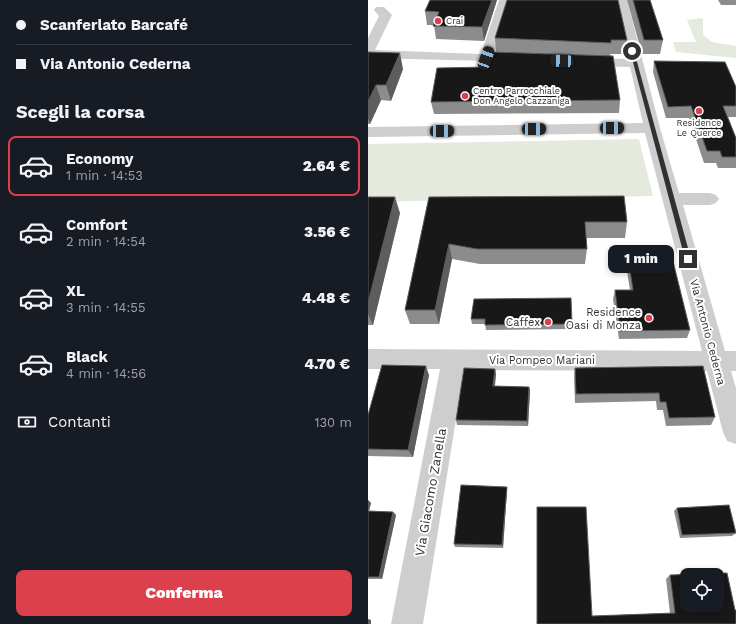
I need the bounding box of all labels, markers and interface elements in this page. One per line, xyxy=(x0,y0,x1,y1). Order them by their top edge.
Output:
text: Scanferlato Barcafé xyxy=(40,16,188,34)
marker: Crai xyxy=(433,16,443,26)
place label: Crai xyxy=(446,16,463,26)
route start xyxy=(623,42,641,60)
car xyxy=(476,45,496,71)
text: Via Antonio Cederna xyxy=(40,55,190,73)
car xyxy=(550,55,574,67)
place label: Centro Parrocchiale Don Angelo Cazzaniga xyxy=(473,86,570,106)
marker: Centro Parrocchiale Don Angelo Cazzaniga xyxy=(460,91,470,101)
text: Scegli la corsa xyxy=(16,101,145,122)
marker: Residence Le Querce xyxy=(694,106,704,116)
place label: Residence Le Querce xyxy=(677,118,721,138)
car xyxy=(600,122,624,134)
car xyxy=(522,123,546,135)
car xyxy=(430,125,454,137)
icon: car xyxy=(18,148,54,184)
text: Economy xyxy=(66,150,133,168)
text: 2.64 € xyxy=(303,157,350,175)
text: 1 min · 14:53 xyxy=(66,168,143,183)
icon: car xyxy=(18,214,54,250)
text: Comfort xyxy=(66,216,127,234)
text: 3.56 € xyxy=(304,223,350,241)
text: 2 min · 14:54 xyxy=(66,234,146,249)
callout: 1 min xyxy=(608,245,674,273)
route end xyxy=(679,250,697,268)
text: 1 min xyxy=(624,251,658,266)
street label: Via Antonio Cederna xyxy=(687,278,728,387)
icon: car xyxy=(18,280,54,316)
text: XL xyxy=(66,282,85,300)
text: 4.48 € xyxy=(302,289,350,307)
text: 3 min · 14:55 xyxy=(66,300,145,315)
place label: Residence Oasi di Monza xyxy=(566,306,641,332)
marker: Residence Oasi di Monza xyxy=(644,313,654,323)
place label: Caffex xyxy=(506,316,540,329)
marker: Caffex xyxy=(543,317,553,327)
icon: car xyxy=(18,346,54,382)
text: Black xyxy=(66,348,108,366)
street label: Via Pompeo Mariani xyxy=(489,354,595,367)
text: 4.70 € xyxy=(304,355,350,373)
text: 4 min · 14:56 xyxy=(66,366,146,381)
icon: cash xyxy=(16,411,38,433)
text: Contanti xyxy=(48,413,111,431)
text: 130 m xyxy=(314,415,352,430)
street label: Via Giacomo Zanella xyxy=(412,426,449,557)
map controls xyxy=(680,568,724,612)
button: locate xyxy=(680,568,724,612)
button: Conferma xyxy=(16,570,352,616)

